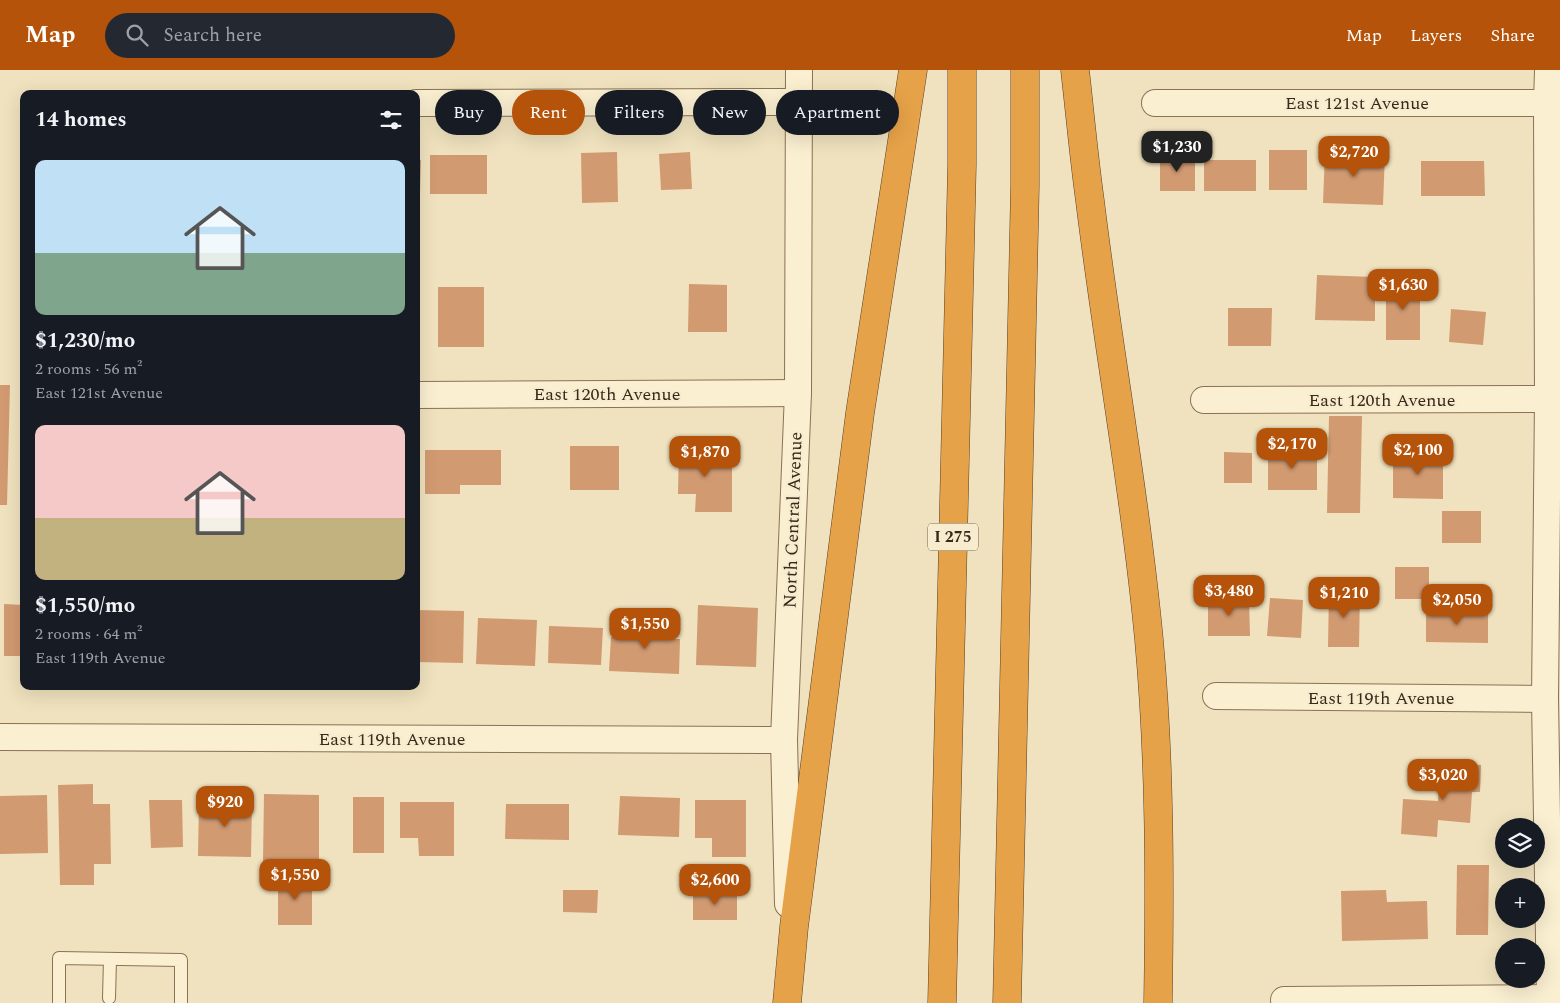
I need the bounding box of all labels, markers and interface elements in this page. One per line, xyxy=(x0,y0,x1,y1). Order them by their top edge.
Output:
search box xyxy=(105,13,455,58)
text: Map xyxy=(25,17,75,53)
icon: search xyxy=(123,21,151,49)
text: Search here xyxy=(163,21,262,50)
text: Map xyxy=(1346,22,1382,49)
text: Layers xyxy=(1410,22,1462,49)
text: Share xyxy=(1490,22,1535,49)
chip: Buy xyxy=(435,90,502,135)
chip: Rent xyxy=(512,90,585,135)
chip: Filters xyxy=(595,90,683,135)
chip: New xyxy=(693,90,766,135)
chip: Apartment xyxy=(776,90,899,135)
street label: East 121st Avenue xyxy=(1285,90,1429,117)
text: 14 homes xyxy=(35,104,127,136)
icon: filters xyxy=(377,106,405,134)
pin: $1,230 xyxy=(1136,131,1218,173)
text: $1,230 xyxy=(1152,135,1202,159)
pin: $2,720 xyxy=(1313,136,1395,178)
text: $2,720 xyxy=(1329,140,1379,164)
icon: home xyxy=(175,193,265,283)
pin: $1,630 xyxy=(1362,268,1444,311)
text: $1,630 xyxy=(1378,273,1428,297)
text: $1,230/mo xyxy=(35,325,135,357)
text: 2 rooms · 56 m² xyxy=(35,357,142,381)
text: East 121st Avenue xyxy=(35,381,163,405)
street label: East 120th Avenue xyxy=(534,381,680,408)
street label: East 120th Avenue xyxy=(1309,387,1455,414)
pin: $2,170 xyxy=(1251,428,1333,470)
street label: North Central Avenue xyxy=(776,431,810,609)
text: $2,170 xyxy=(1267,432,1317,456)
pin: $2,100 xyxy=(1377,434,1459,476)
pin: $1,870 xyxy=(664,436,746,478)
text: $2,100 xyxy=(1393,438,1443,462)
text: $1,870 xyxy=(680,440,730,464)
icon: home xyxy=(175,458,265,548)
road number: I 275 xyxy=(928,524,978,551)
pin: $3,480 xyxy=(1188,574,1270,617)
pin: $1,210 xyxy=(1303,576,1385,619)
text: $3,480 xyxy=(1204,579,1254,603)
text: $1,210 xyxy=(1319,581,1369,605)
pin: $2,050 xyxy=(1416,584,1498,626)
text: $2,050 xyxy=(1432,588,1482,612)
text: $1,550/mo xyxy=(35,590,135,622)
pin: $1,550 xyxy=(604,608,686,650)
text: $1,550 xyxy=(620,612,670,636)
text: 2 rooms · 64 m² xyxy=(35,622,142,646)
text: East 119th Avenue xyxy=(35,646,165,670)
street label: East 119th Avenue xyxy=(1308,685,1454,712)
street label: East 119th Avenue xyxy=(319,726,465,753)
pin: $3,020 xyxy=(1402,758,1484,801)
text: $3,020 xyxy=(1418,763,1468,787)
pin: $920 xyxy=(195,786,255,828)
text: $920 xyxy=(207,790,243,814)
map controls xyxy=(1495,818,1545,988)
button: layers xyxy=(1495,818,1545,868)
pin: $1,550 xyxy=(254,858,336,901)
text: $1,550 xyxy=(270,863,320,887)
pin: $2,600 xyxy=(674,864,756,906)
text: $2,600 xyxy=(690,868,740,892)
button: + xyxy=(1495,878,1545,928)
button: − xyxy=(1495,938,1545,988)

